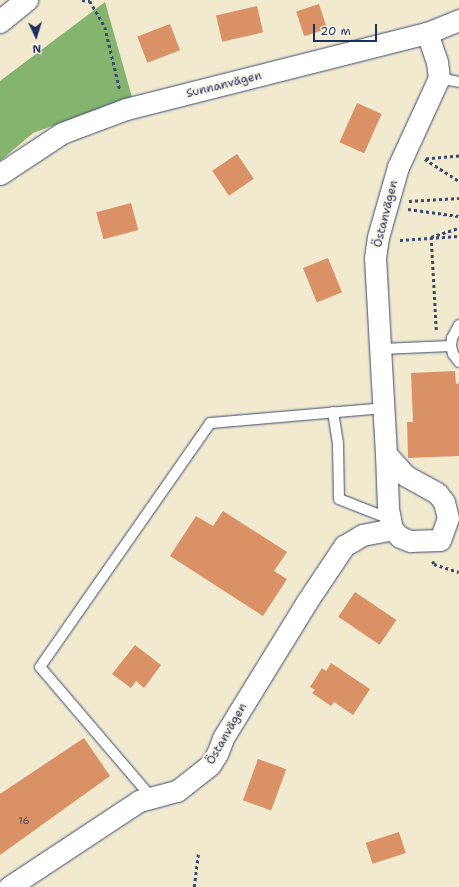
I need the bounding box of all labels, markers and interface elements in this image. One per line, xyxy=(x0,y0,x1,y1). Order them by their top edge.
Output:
north arrow xyxy=(16,16,56,56)
scale bar xyxy=(315,16,379,42)
text: 20 m xyxy=(320,23,351,39)
text: N xyxy=(32,41,42,56)
street label: Sunnanvägen xyxy=(185,69,263,101)
street label: Östanvägen xyxy=(371,179,401,249)
street label: Östanvägen xyxy=(204,701,250,767)
house number: 16 xyxy=(19,815,29,827)

